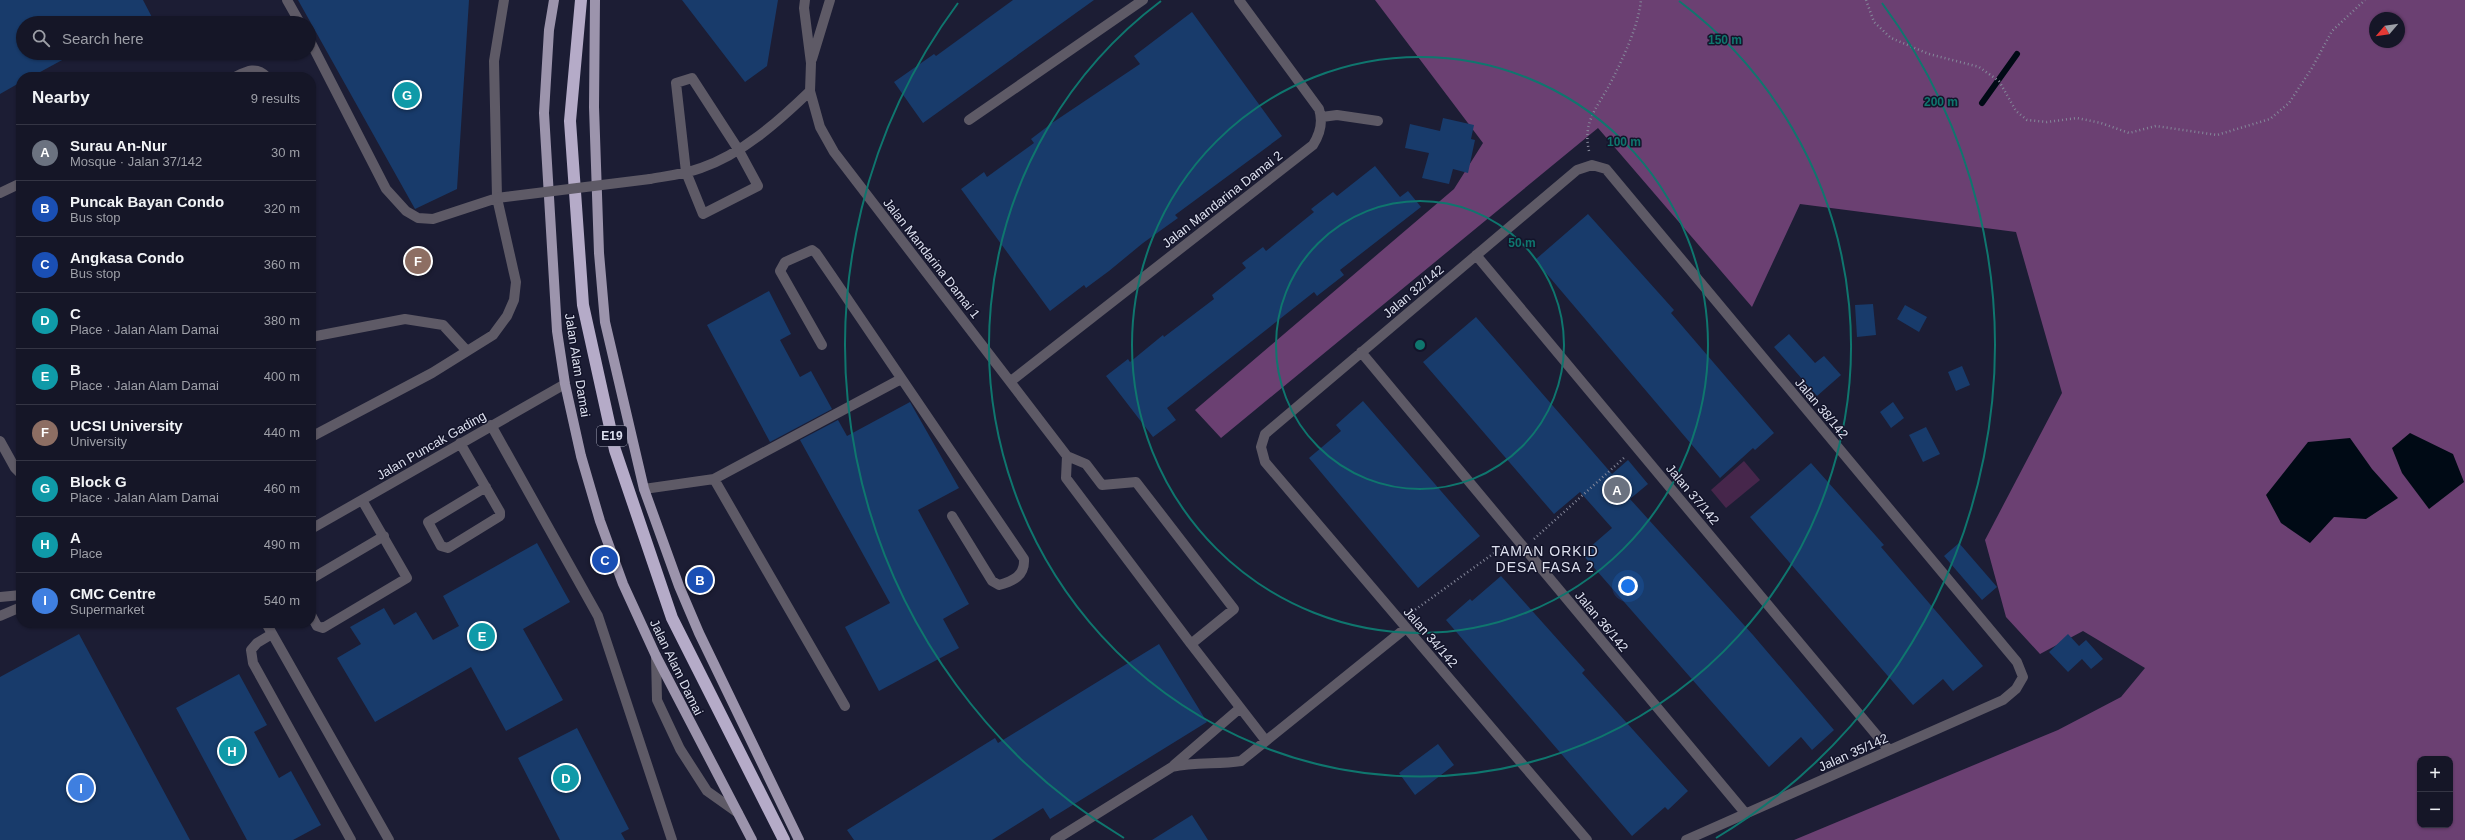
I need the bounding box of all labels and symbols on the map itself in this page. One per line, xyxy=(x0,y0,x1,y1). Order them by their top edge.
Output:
north arrow xyxy=(2369,12,2405,48)
text: 150 m xyxy=(1708,33,1742,47)
pin: G xyxy=(394,80,420,110)
text: 200 m xyxy=(1924,95,1958,109)
text: 100 m xyxy=(1607,135,1641,149)
street label: Jalan Mandarina Damai 2 xyxy=(1159,148,1285,251)
street label: Jalan Mandarina Damai 1 xyxy=(880,195,983,321)
text: 50 m xyxy=(1508,236,1536,250)
pin: F xyxy=(405,246,431,276)
street label: Jalan 32/142 xyxy=(1380,262,1447,321)
street label: Jalan Alam Damai xyxy=(562,312,593,418)
centre of rings xyxy=(1413,338,1427,352)
street label: Jalan 38/142 xyxy=(1792,375,1851,442)
street label: Jalan Puncak Gading xyxy=(374,408,489,483)
road number: E19 xyxy=(597,426,627,446)
street label: Jalan 37/142 xyxy=(1663,461,1722,528)
pin: A xyxy=(1604,475,1630,505)
district label: TAMAN ORKID DESA FASA 2 xyxy=(1491,543,1599,575)
pin: C xyxy=(592,545,618,575)
pin: B xyxy=(687,565,713,595)
your location xyxy=(1618,576,1638,596)
street label: Jalan 36/142 xyxy=(1572,588,1631,655)
street label: Jalan 34/142 xyxy=(1401,604,1461,670)
street label: Jalan Alam Damai xyxy=(647,617,706,718)
pin: E xyxy=(469,621,495,651)
street label: Jalan 35/142 xyxy=(1816,730,1890,774)
pin: H xyxy=(219,736,245,766)
pin: D xyxy=(553,763,579,793)
pin: I xyxy=(68,773,94,803)

